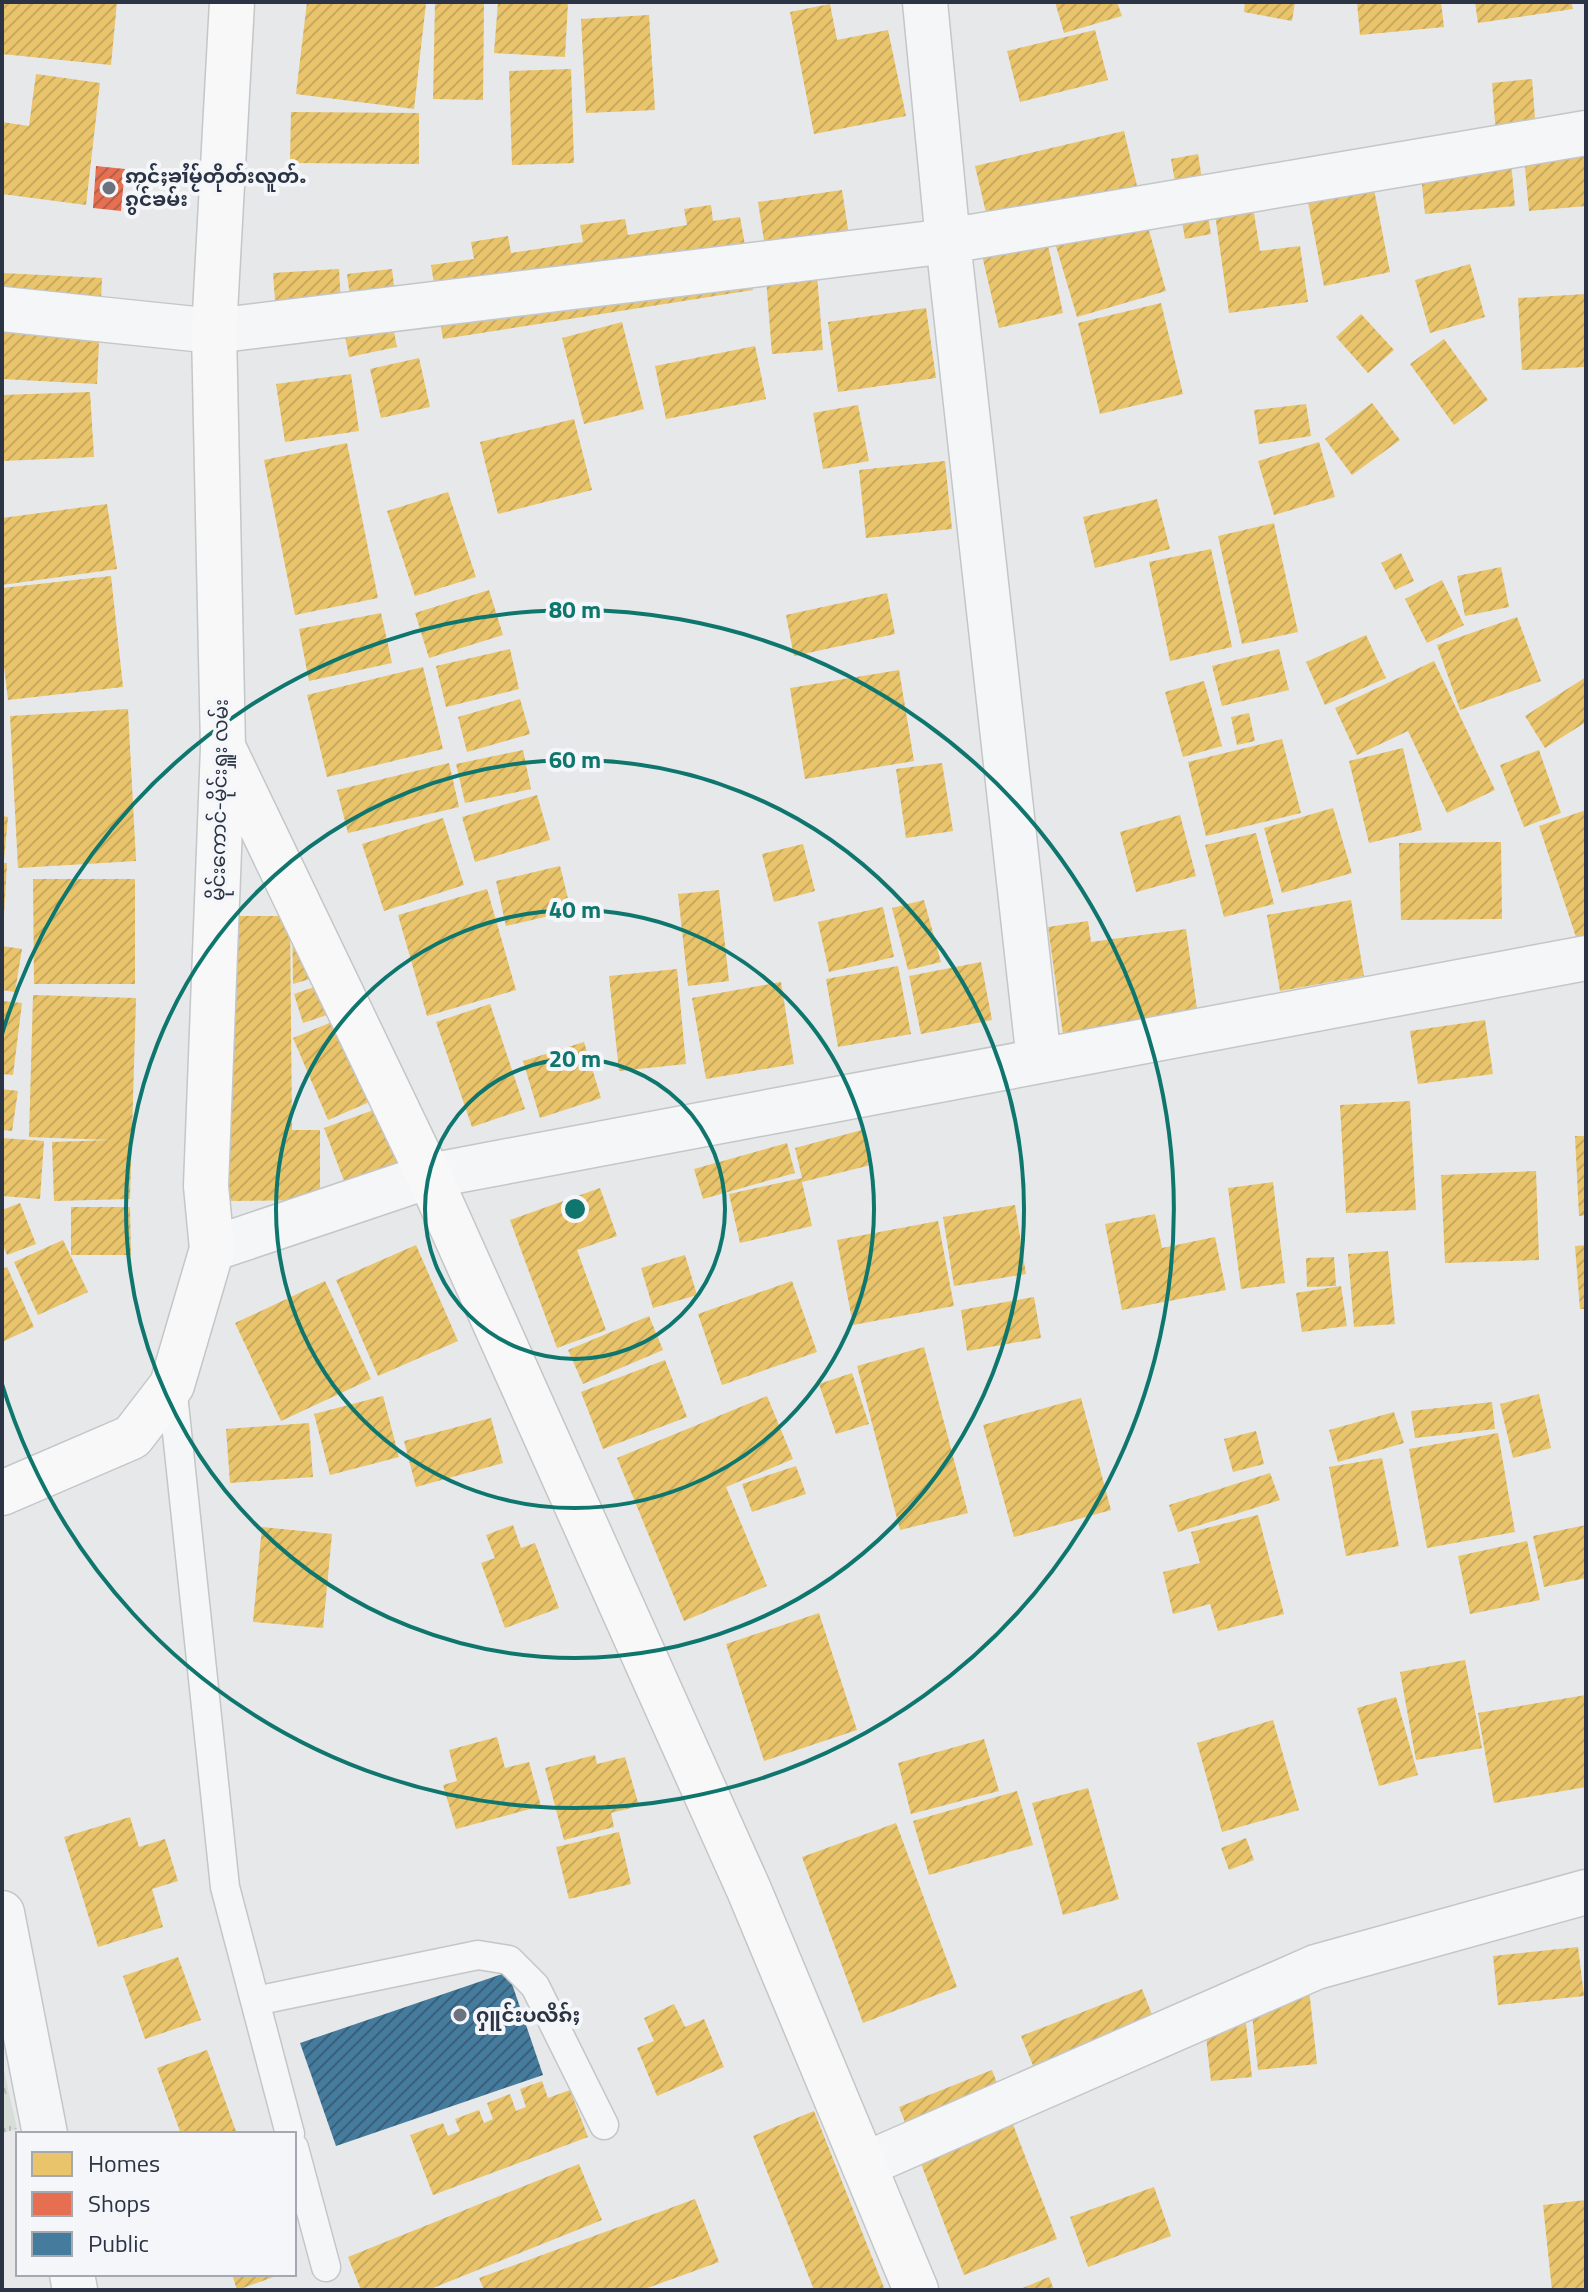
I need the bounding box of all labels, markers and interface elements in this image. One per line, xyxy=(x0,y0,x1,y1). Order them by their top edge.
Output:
place label: ဢွင်ႈၶၢႆမႂ်တိုတ်းလူတ်ႉ ၵွင်ၶမ်း xyxy=(125,160,307,215)
marker: ဢွင်ႈၶၢႆမႂ်တိုတ်းလူတ်ႉ ၵွင်ၶမ်း xyxy=(100,179,118,197)
text: 80 m xyxy=(549,591,601,627)
street label: မိုင်းကောင်-မိုင်းရှူး လမ်း xyxy=(201,699,238,901)
text: 60 m xyxy=(549,741,601,777)
text: 40 m xyxy=(549,891,601,927)
text: 20 m xyxy=(549,1040,601,1076)
centre of rings xyxy=(561,1195,589,1223)
place label: ႁူင်းပလိၵ်ႈ xyxy=(476,1999,580,2031)
marker: ႁူင်းပလိၵ်ႈ xyxy=(451,2006,469,2024)
legend xyxy=(16,2132,296,2276)
text: Homes xyxy=(88,2145,160,2181)
text: Shops xyxy=(88,2185,150,2221)
text: Public xyxy=(88,2225,149,2261)

